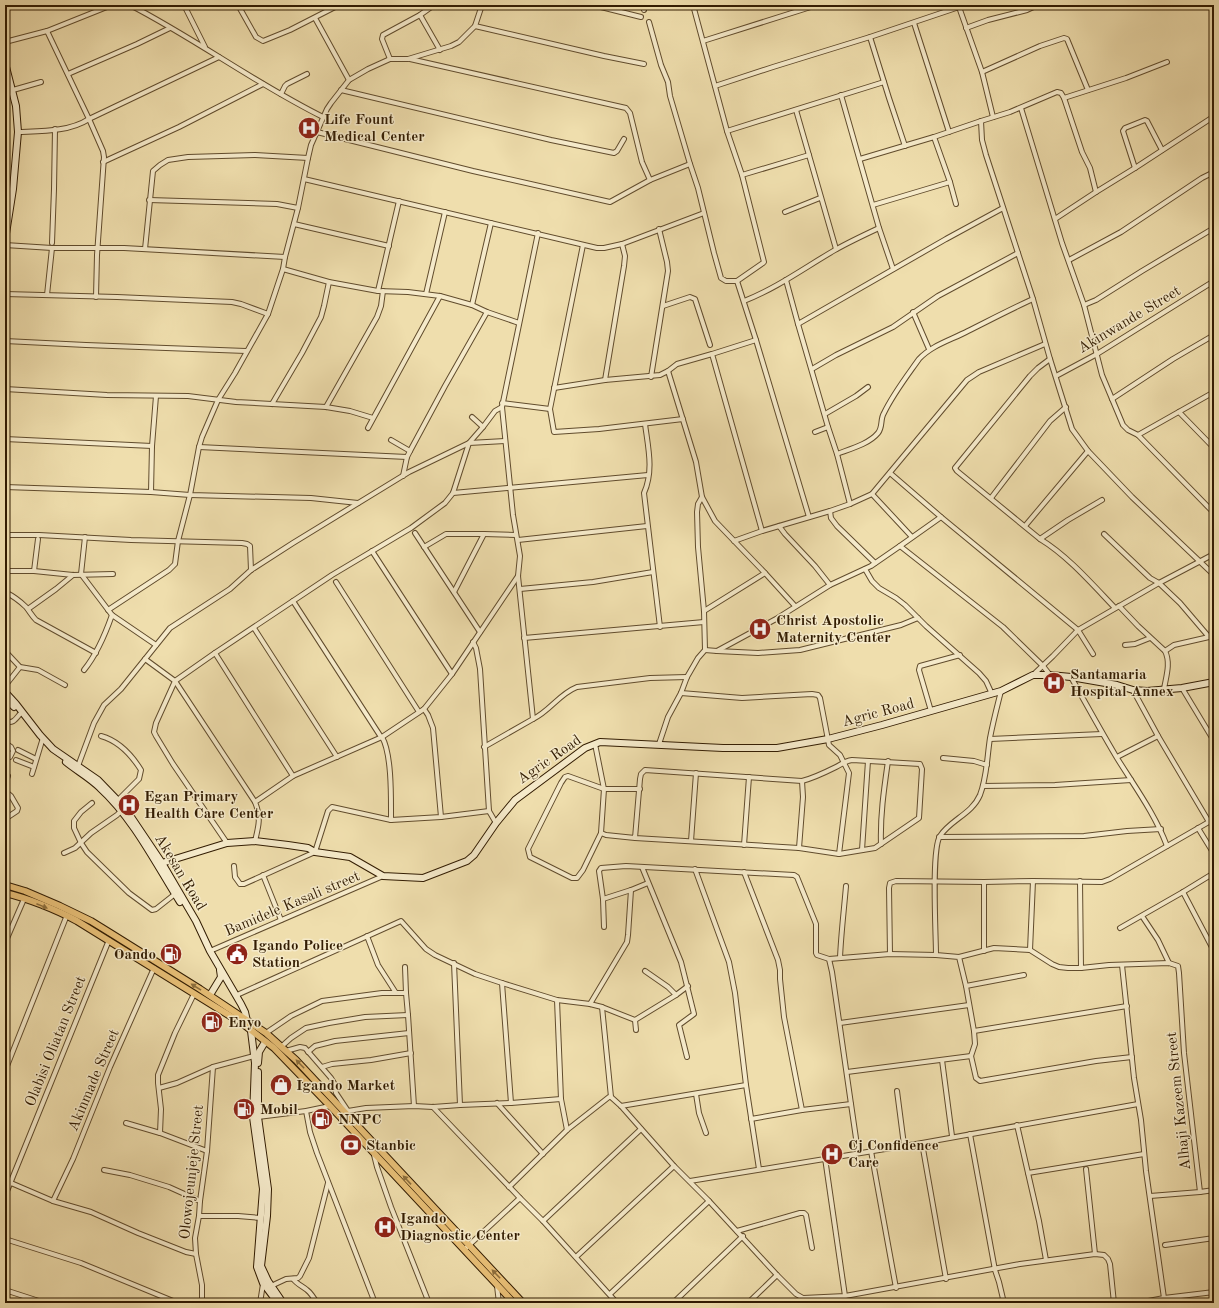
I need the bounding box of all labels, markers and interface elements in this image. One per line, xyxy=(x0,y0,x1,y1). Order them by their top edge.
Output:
place label: Life Fount Medical Center xyxy=(324,113,425,145)
hospital icon: Life Fount Medical Center xyxy=(296,115,322,141)
street label: Akinwande Street xyxy=(1076,284,1184,357)
place label: Christ Apostolic Maternity Center xyxy=(776,614,891,646)
hospital icon: Christ Apostolic Maternity Center xyxy=(747,616,773,642)
place label: Santamaria Hospital Annex xyxy=(1070,668,1174,700)
hospital icon: Santamaria Hospital Annex xyxy=(1041,670,1067,696)
street label: Agric Road xyxy=(841,697,916,730)
street label: Agric Road xyxy=(515,733,585,788)
place label: Egan Primary Health Care Center xyxy=(144,790,274,822)
hospital icon: Egan Primary Health Care Center xyxy=(116,792,142,818)
street label: Akesan Road xyxy=(151,832,208,914)
street label: Bamidele Kasali street xyxy=(223,869,362,940)
one-way arrow xyxy=(36,903,48,909)
place label: Igando Police Station xyxy=(252,939,343,971)
fuel station icon: Oando xyxy=(158,941,184,967)
public building icon: Igando Police Station xyxy=(224,941,250,967)
place label: Oando xyxy=(114,948,156,963)
street label: Olabisi Oliatan Street xyxy=(23,974,89,1109)
one-way arrow xyxy=(190,983,202,990)
fuel station icon: Enyo xyxy=(199,1009,225,1035)
place label: Enyo xyxy=(228,1016,261,1031)
street label: Akinmade Street xyxy=(66,1027,123,1134)
street label: Alhaji Kazeem Street xyxy=(1165,1031,1194,1171)
one-way arrow xyxy=(295,1059,304,1069)
shop icon: Igando Market xyxy=(268,1072,294,1098)
place label: Igando Market xyxy=(296,1079,396,1094)
fuel station icon: Mobil xyxy=(231,1096,257,1122)
place label: Mobil xyxy=(260,1103,298,1118)
street label: Olowojeunjeje Street xyxy=(178,1104,207,1240)
fuel station icon: NNPC xyxy=(309,1106,335,1132)
place label: NNPC xyxy=(338,1113,381,1128)
bank icon: Stanbic xyxy=(338,1132,364,1158)
place label: Stanbic xyxy=(366,1139,416,1154)
place label: Cj Confidence Care xyxy=(848,1139,939,1171)
hospital icon: Cj Confidence Care xyxy=(819,1141,845,1167)
one-way arrow xyxy=(402,1175,412,1185)
place label: Igando Diagnostic Center xyxy=(400,1212,520,1244)
hospital icon: Igando Diagnostic Center xyxy=(372,1214,398,1240)
one-way arrow xyxy=(492,1269,501,1279)

